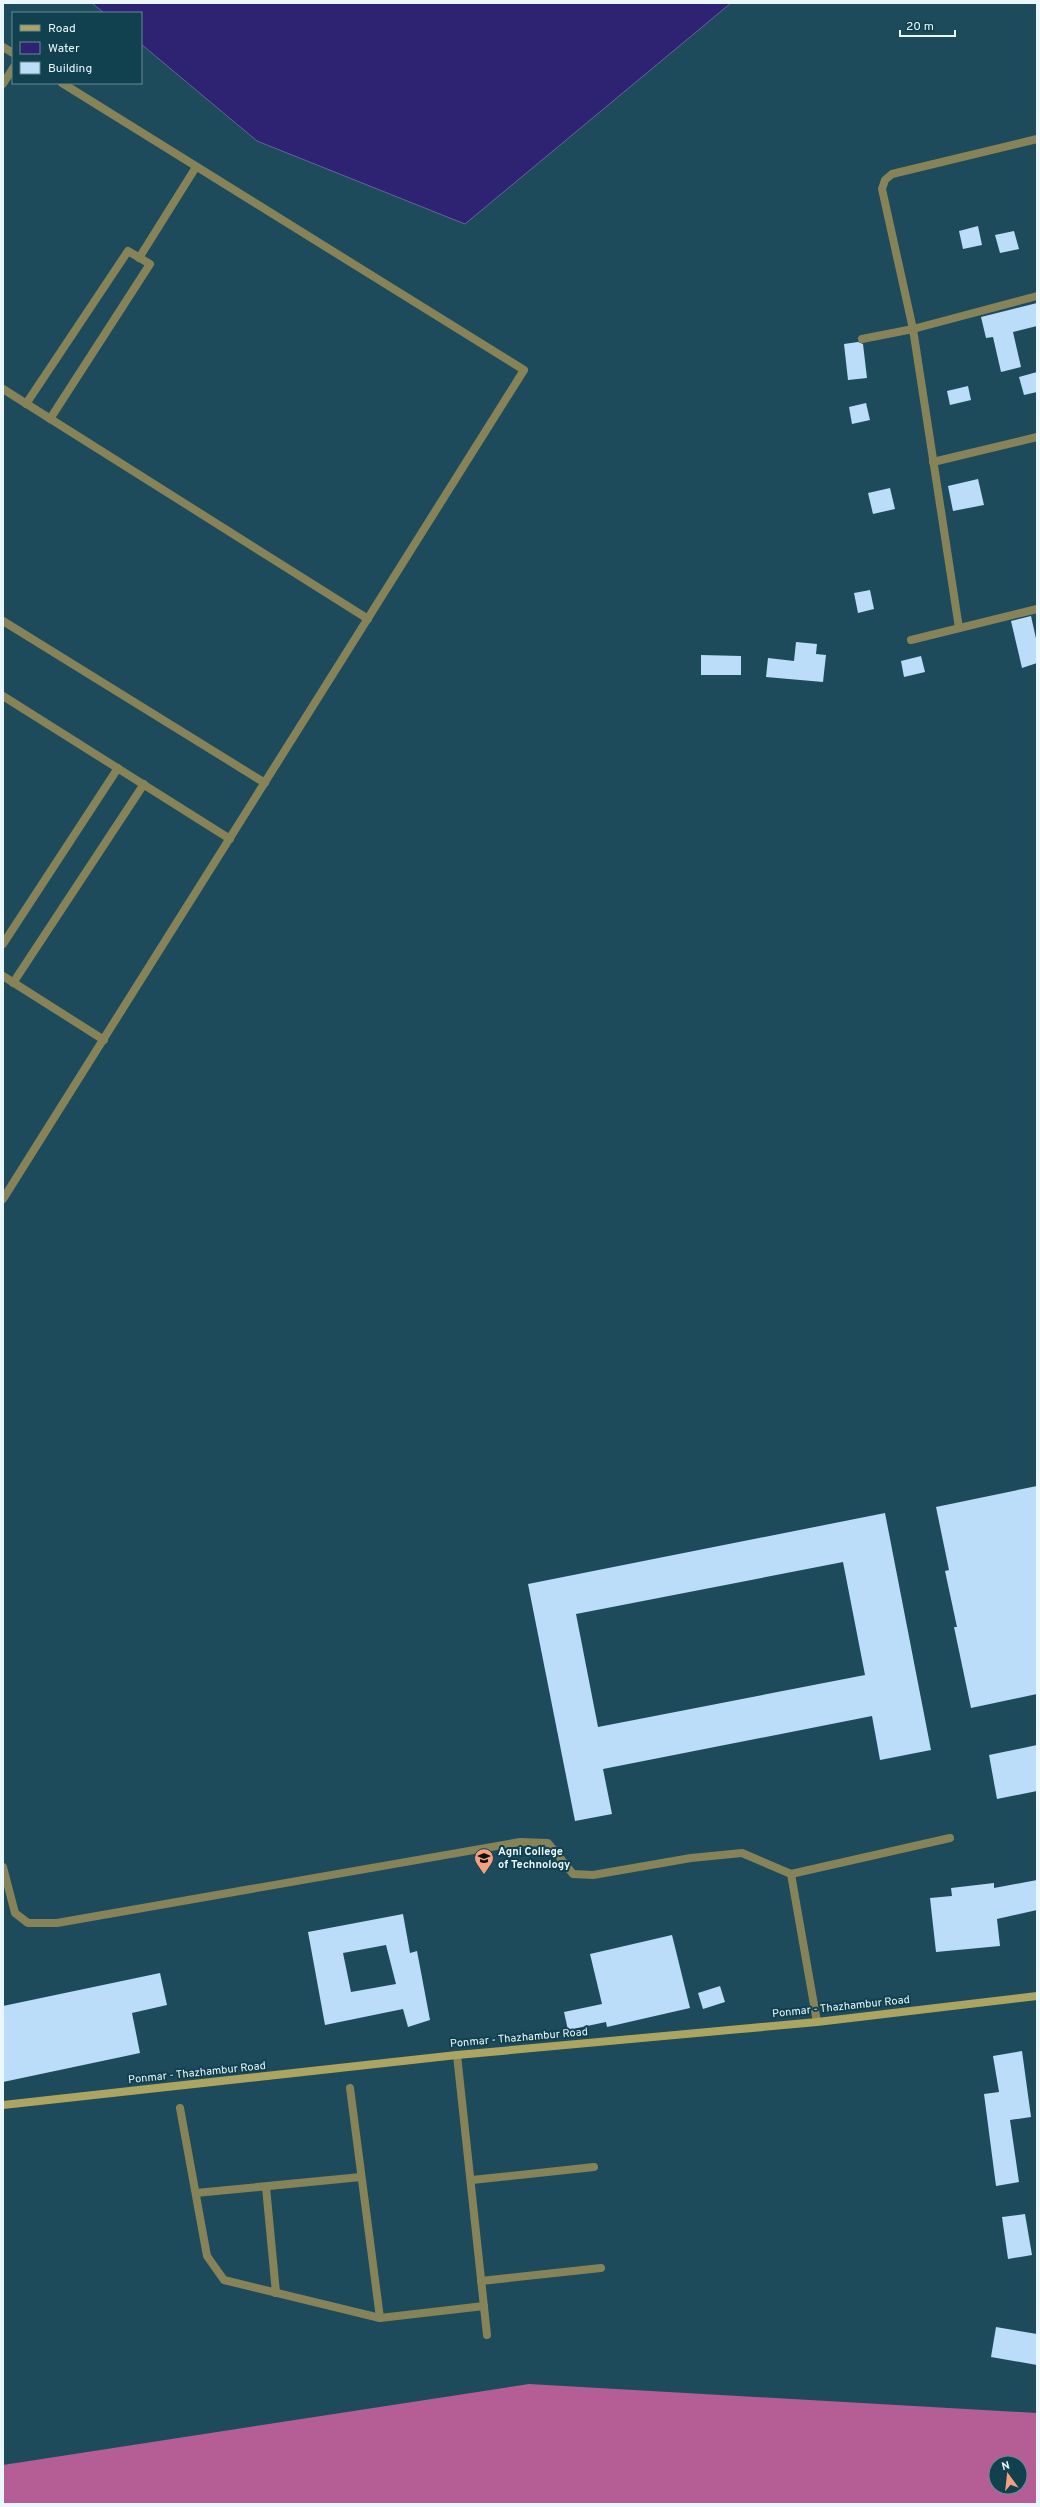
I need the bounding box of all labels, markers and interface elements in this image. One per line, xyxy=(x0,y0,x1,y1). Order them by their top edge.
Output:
legend xyxy=(12,12,142,84)
scale bar xyxy=(900,12,955,38)
text: 20 m xyxy=(906,19,934,35)
text: Road xyxy=(48,21,76,37)
text: Water xyxy=(48,41,80,57)
text: Building xyxy=(48,61,92,77)
place label: Agni College of Technology xyxy=(498,1845,570,1872)
school or university icon: Agni College of Technology xyxy=(473,1847,495,1875)
street label: Ponmar - Thazhambur Road xyxy=(771,1993,911,2021)
street label: Ponmar - Thazhambur Road xyxy=(449,2025,589,2051)
street label: Ponmar - Thazhambur Road xyxy=(127,2059,267,2087)
north arrow xyxy=(988,2455,1028,2495)
text: N xyxy=(1000,2459,1011,2474)

